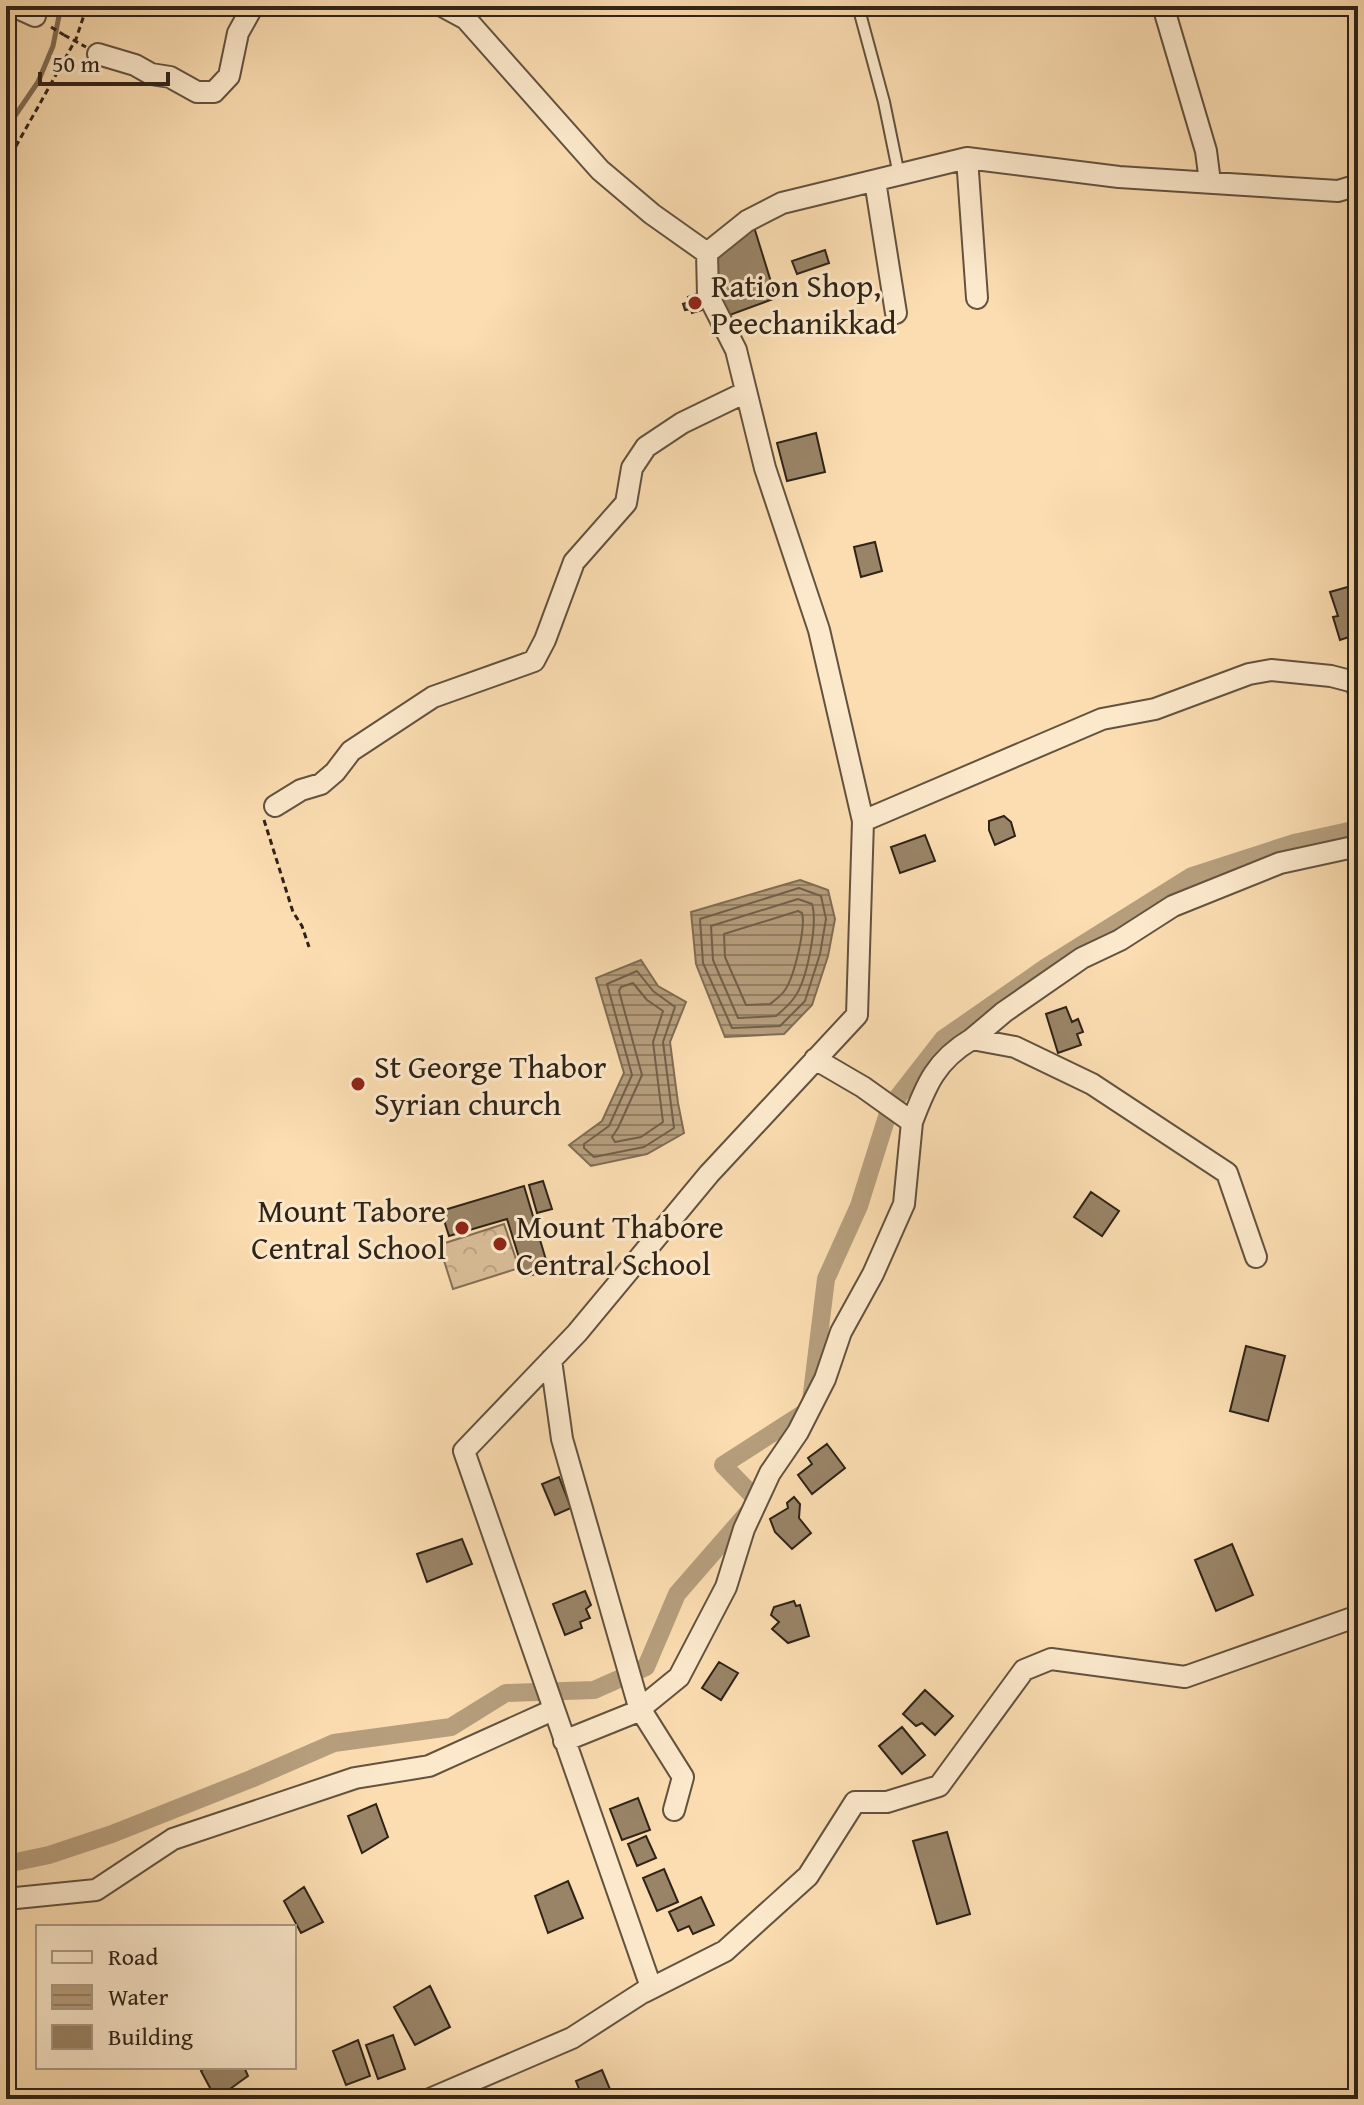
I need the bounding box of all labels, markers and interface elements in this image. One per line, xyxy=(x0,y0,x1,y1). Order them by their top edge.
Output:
scale bar xyxy=(40,36,168,86)
text: 50 m xyxy=(52,46,100,81)
place label: Ration Shop, Peechanikkad xyxy=(711,262,897,346)
marker: Ration Shop, Peechanikkad xyxy=(686,294,704,312)
place label: St George Thabor Syrian church xyxy=(374,1043,606,1127)
marker: St George Thabor Syrian church xyxy=(349,1075,367,1093)
place label: Mount Tabore Central School xyxy=(251,1187,446,1271)
place label: Mount Thabore Central School xyxy=(516,1203,724,1287)
marker: Mount Tabore Central School xyxy=(453,1219,471,1237)
marker: Mount Thabore Central School xyxy=(491,1235,509,1253)
legend xyxy=(36,1925,296,2069)
text: Road xyxy=(108,1939,158,1974)
text: Water xyxy=(108,1979,169,2014)
text: Building xyxy=(108,2019,193,2054)

